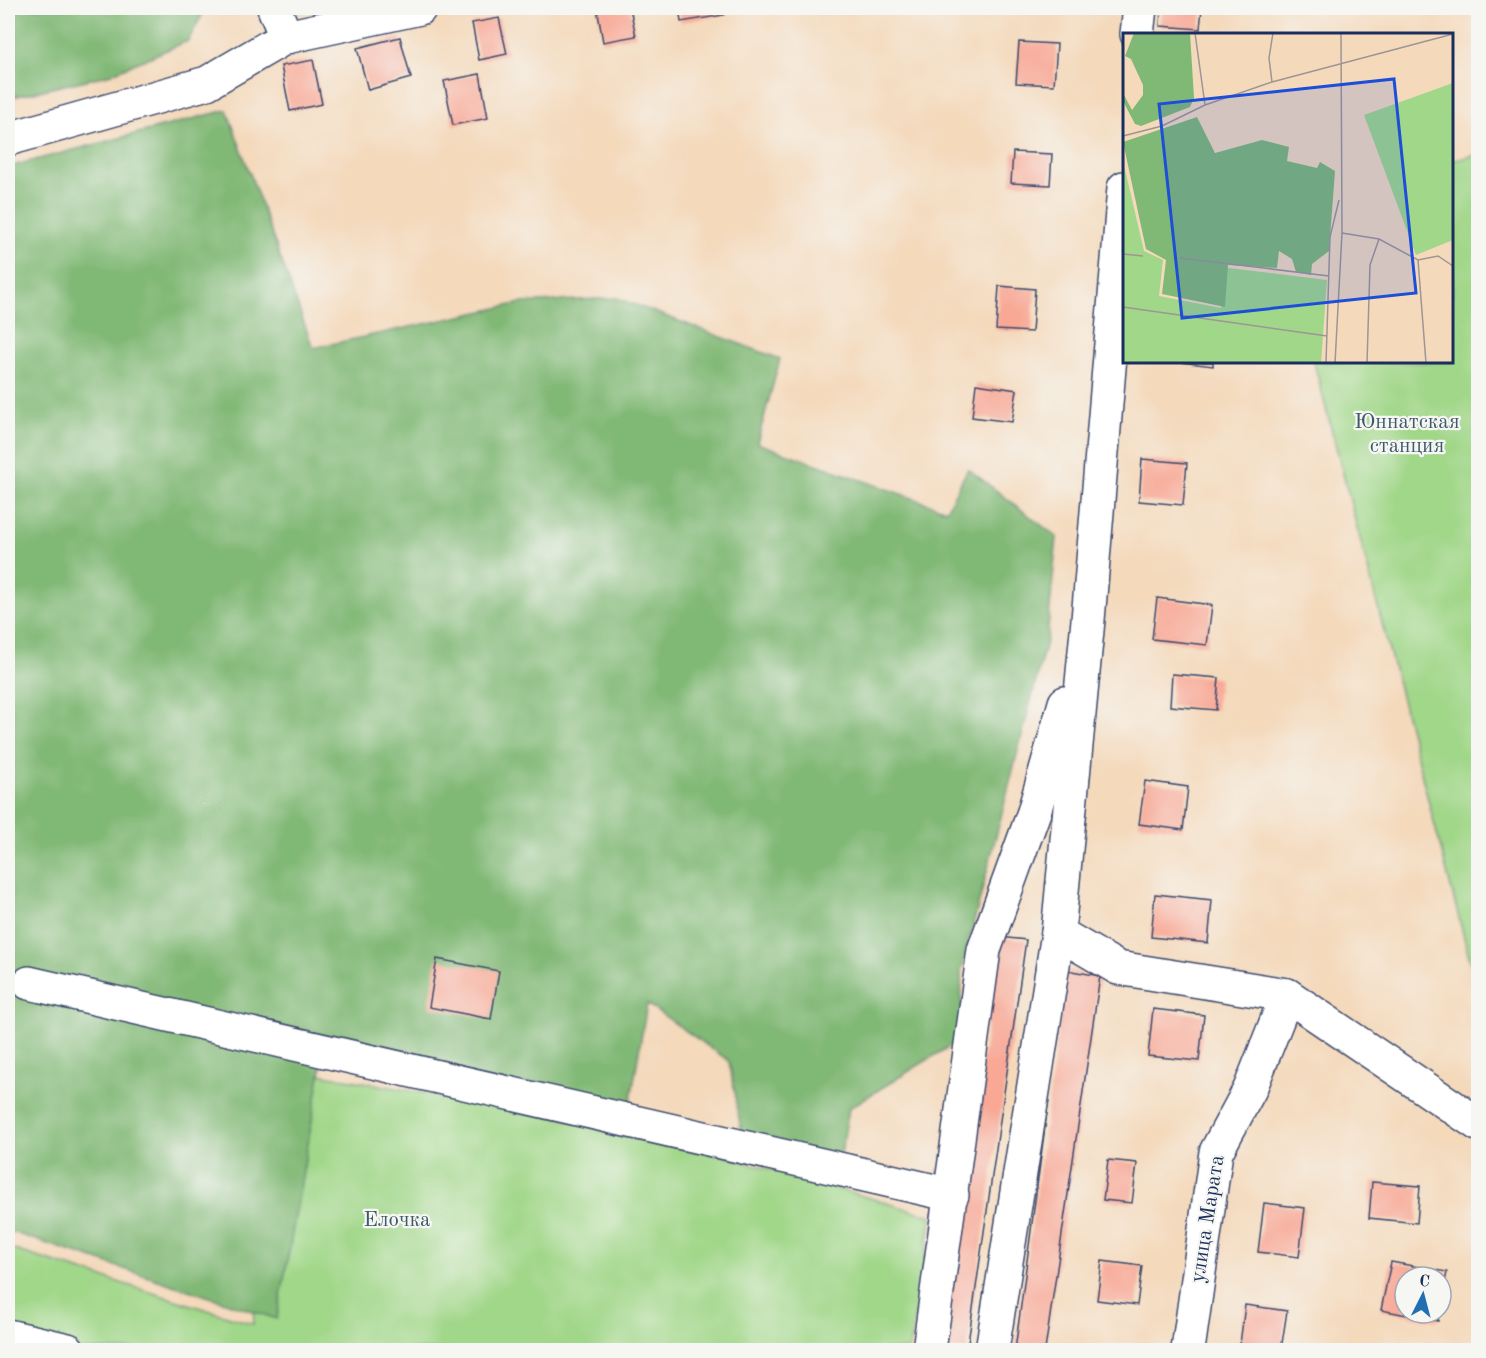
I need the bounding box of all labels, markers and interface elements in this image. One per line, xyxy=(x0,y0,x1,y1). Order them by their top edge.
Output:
inset map xyxy=(1123,33,1453,363)
park label: Юннатская станция xyxy=(1354,412,1460,457)
street label: улица Марата xyxy=(1188,1154,1228,1284)
park label: Елочка xyxy=(364,1210,430,1231)
north arrow xyxy=(1393,1265,1453,1325)
text: С xyxy=(1418,1274,1430,1291)

